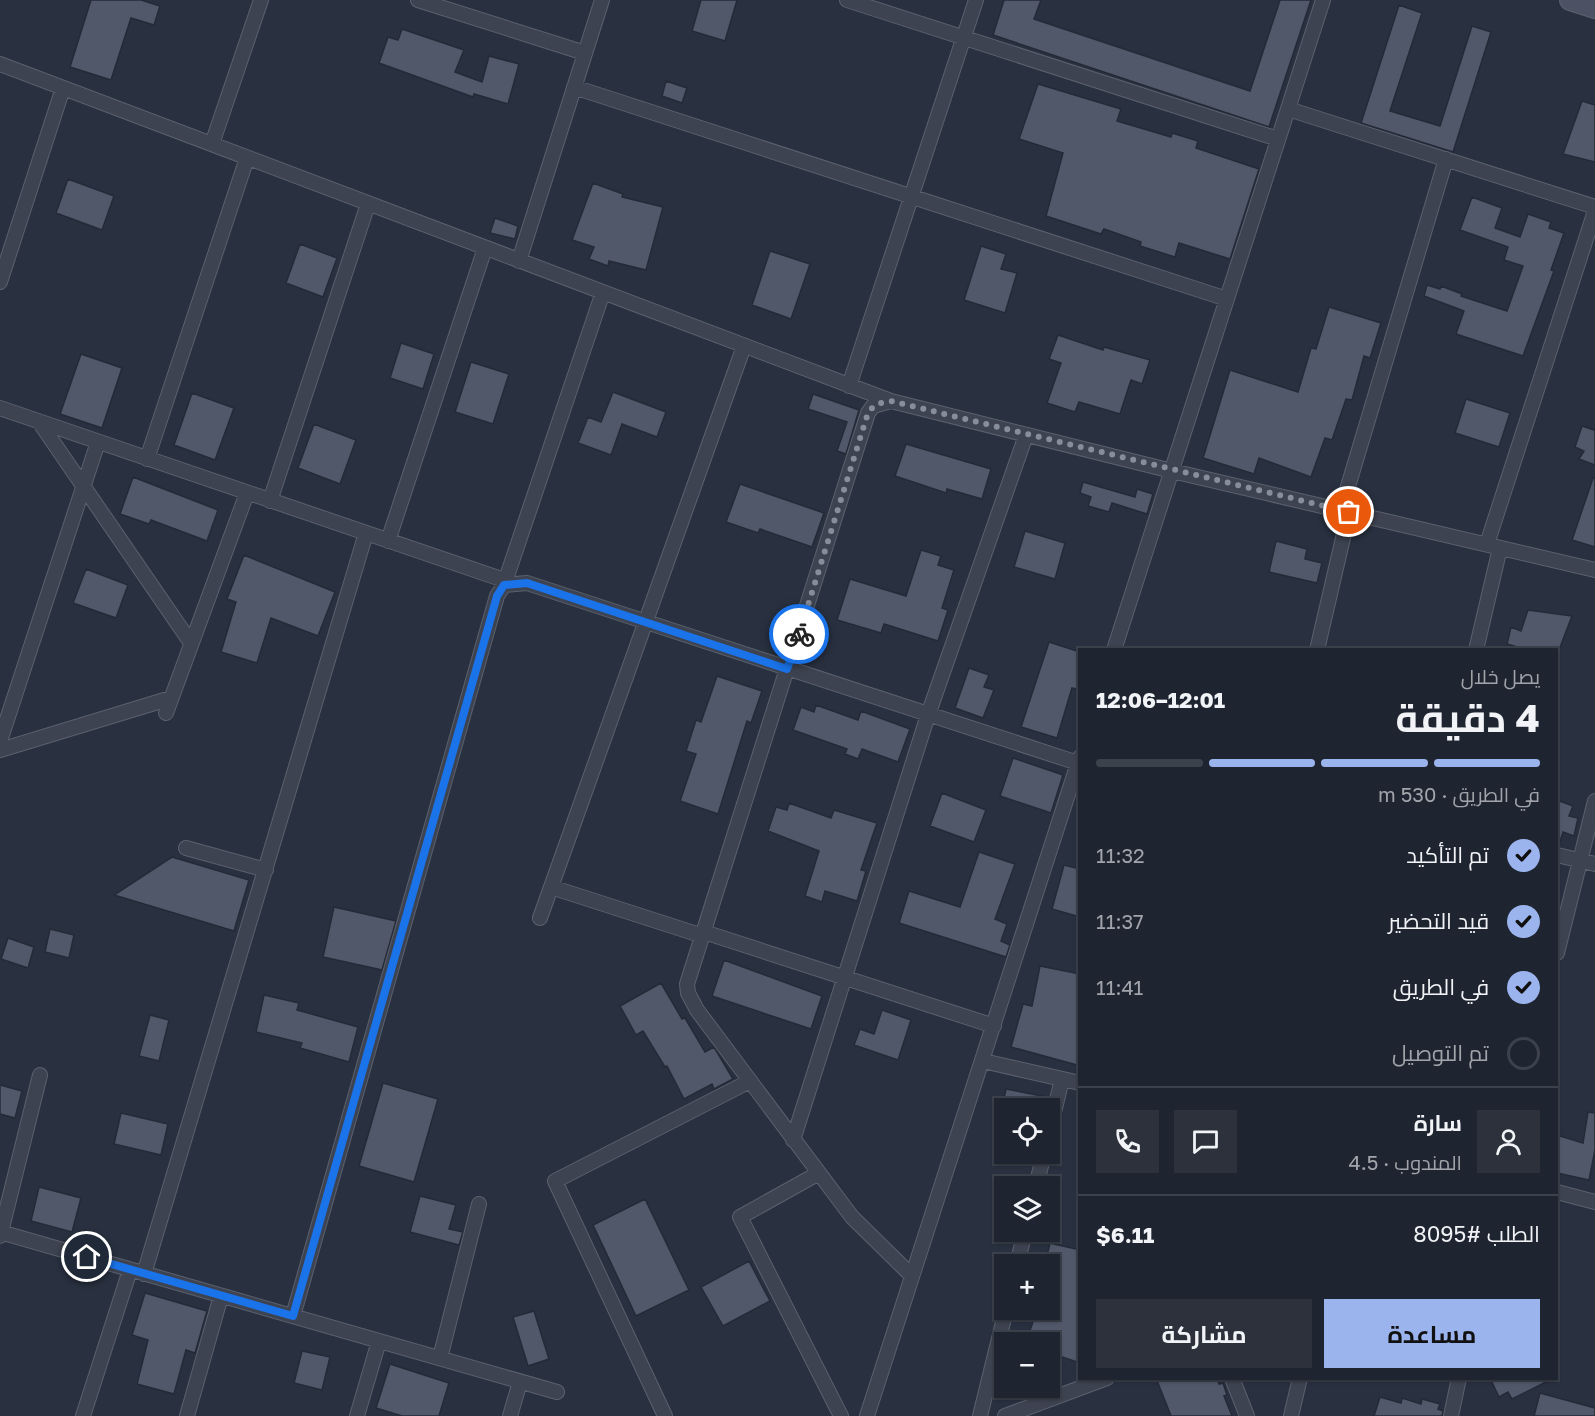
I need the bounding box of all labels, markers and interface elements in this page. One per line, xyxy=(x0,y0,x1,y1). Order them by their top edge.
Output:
pin xyxy=(1323,486,1374,537)
icon: bag xyxy=(1332,495,1365,528)
courier xyxy=(769,604,829,664)
icon: bike xyxy=(783,618,816,651)
text: يصل خلال xyxy=(1461,664,1540,688)
text: 12:01–12:06 xyxy=(1096,686,1225,713)
text: 4 دقيقة xyxy=(1396,694,1540,741)
text: في الطريق · 530 m xyxy=(1378,782,1540,806)
icon: check xyxy=(1507,839,1540,872)
text: تم التأكيد xyxy=(1406,841,1489,868)
text: 11:32 xyxy=(1096,843,1145,867)
icon: check xyxy=(1507,905,1540,938)
text: قيد التحضير xyxy=(1388,907,1489,934)
text: 11:37 xyxy=(1096,909,1144,933)
icon: check xyxy=(1507,971,1540,1004)
text: في الطريق xyxy=(1393,973,1489,1000)
text: 11:41 xyxy=(1096,975,1143,999)
text: تم التوصيل xyxy=(1392,1039,1489,1066)
map controls xyxy=(994,1098,1060,1398)
button: locate xyxy=(994,1098,1060,1164)
text: سارة xyxy=(1414,1109,1462,1136)
button: phone xyxy=(1096,1110,1159,1173)
button: chat xyxy=(1174,1110,1237,1173)
button: person xyxy=(1477,1110,1540,1173)
text: المندوب · 4.5 xyxy=(1349,1150,1462,1174)
button: layers xyxy=(994,1176,1060,1242)
text: الطلب #8095 xyxy=(1413,1220,1540,1247)
text: $6.11 xyxy=(1096,1221,1154,1248)
pin xyxy=(61,1231,112,1282)
icon: home xyxy=(70,1240,103,1273)
button: + xyxy=(994,1254,1060,1320)
button: مشاركة xyxy=(1096,1299,1312,1368)
button: مساعدة xyxy=(1324,1299,1540,1368)
button: − xyxy=(994,1332,1060,1398)

